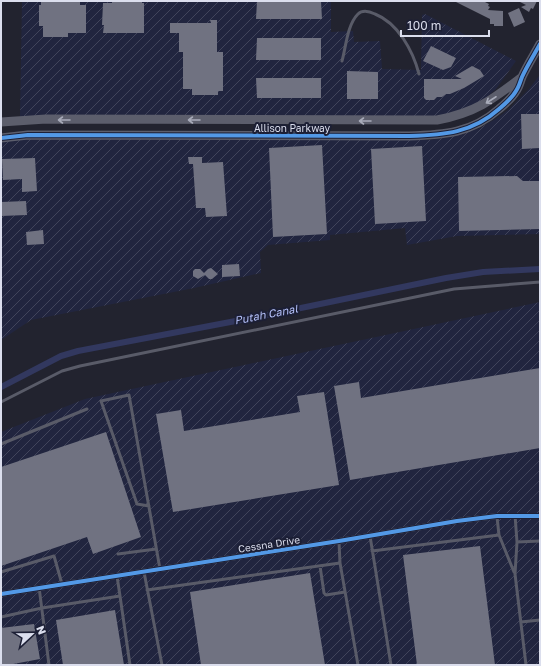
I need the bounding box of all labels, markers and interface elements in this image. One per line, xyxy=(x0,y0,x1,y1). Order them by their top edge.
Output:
scale bar xyxy=(401,12,489,38)
text: 100 m xyxy=(407,18,441,33)
one-way arrow xyxy=(486,96,497,104)
one-way arrow xyxy=(58,116,71,123)
one-way arrow xyxy=(188,117,201,124)
one-way arrow xyxy=(359,117,372,125)
street label: Allison Parkway xyxy=(254,122,331,134)
water label: Putah Canal xyxy=(233,301,299,327)
street label: Cessna Drive xyxy=(237,533,301,555)
north arrow xyxy=(12,614,52,654)
text: N xyxy=(34,624,49,636)

